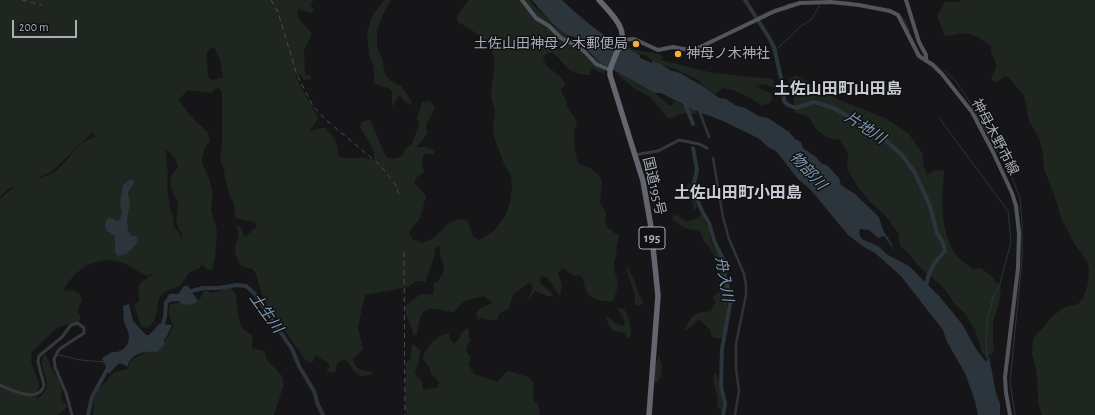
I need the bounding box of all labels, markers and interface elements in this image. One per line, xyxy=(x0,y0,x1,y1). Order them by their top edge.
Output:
scale bar xyxy=(14,12,79,38)
text: 200 m xyxy=(19,21,49,33)
place label: 土佐山田神母ノ木郵便局 xyxy=(474,36,628,52)
marker: 土佐山田神母ノ木郵便局 xyxy=(631,39,641,49)
place label: 神母ノ木神社 xyxy=(686,46,770,62)
marker: 神母ノ木神社 xyxy=(673,49,683,59)
district label: 土佐山田町山田島 xyxy=(774,79,902,99)
street label: 神母木野市線 xyxy=(968,96,1022,178)
water label: 片地川 xyxy=(841,108,889,148)
water label: 物部川 xyxy=(786,148,830,194)
street label: 国道195号 xyxy=(639,155,669,217)
district label: 土佐山田町小田島 xyxy=(674,183,802,203)
road number: 195 xyxy=(639,227,665,249)
water label: 舟入川 xyxy=(711,255,737,303)
water label: 土生川 xyxy=(245,290,287,336)

